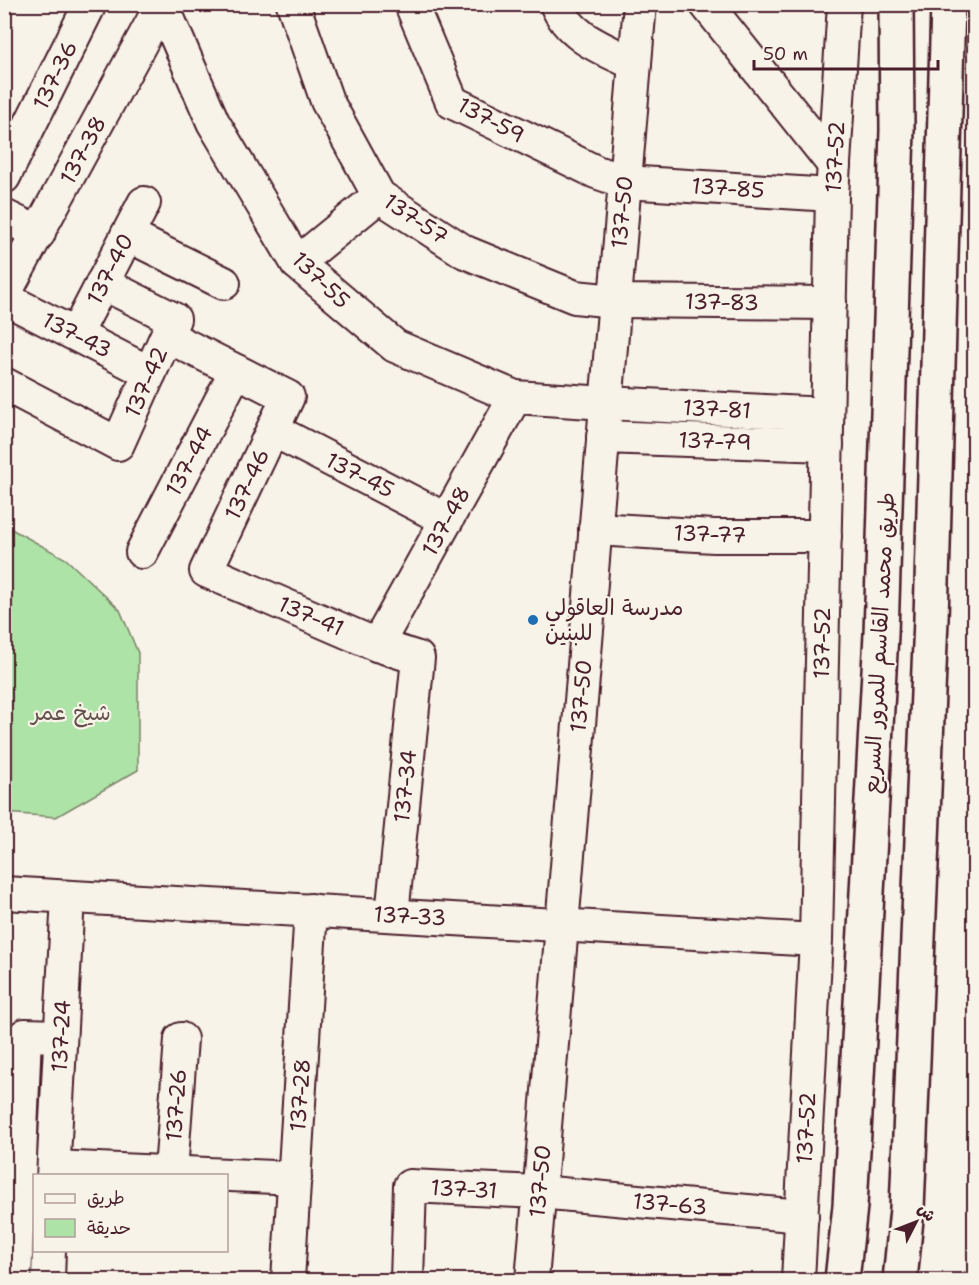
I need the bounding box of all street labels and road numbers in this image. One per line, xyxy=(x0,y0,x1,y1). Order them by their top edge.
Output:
street label: 137-36 xyxy=(26,36,84,114)
street label: 137-59 xyxy=(452,90,530,150)
street label: 137-38 xyxy=(53,111,113,189)
street label: 137-52 xyxy=(819,120,851,194)
street label: 137-85 xyxy=(691,171,765,205)
street label: 137-50 xyxy=(604,174,640,250)
street label: 137-57 xyxy=(378,187,454,251)
street label: 137-40 xyxy=(80,229,140,309)
street label: 137-55 xyxy=(286,245,356,315)
street label: 137-83 xyxy=(685,287,759,317)
street label: 137-43 xyxy=(37,305,117,365)
street label: 137-42 xyxy=(118,342,174,422)
street label: 137-81 xyxy=(682,393,752,425)
street label: 137-44 xyxy=(159,421,219,501)
street label: 137-79 xyxy=(678,425,752,457)
street label: 137-46 xyxy=(218,444,276,524)
street label: 137-45 xyxy=(321,445,399,505)
street label: 137-48 xyxy=(415,481,477,561)
street label: طريق محمد القاسم للمرور السريع xyxy=(857,491,903,795)
street label: 137-77 xyxy=(673,518,747,550)
street label: 137-41 xyxy=(274,589,348,643)
street label: 137-52 xyxy=(807,607,837,679)
street label: 137-50 xyxy=(563,658,599,734)
street label: 137-34 xyxy=(387,748,423,824)
street label: 137-33 xyxy=(373,900,447,932)
street label: 137-24 xyxy=(45,999,77,1073)
street label: 137-28 xyxy=(283,1058,317,1132)
street label: 137-26 xyxy=(159,1068,193,1142)
street label: 137-52 xyxy=(790,1091,822,1165)
street label: 137-50 xyxy=(522,1143,558,1219)
street label: 137-31 xyxy=(430,1173,498,1205)
street label: 137-63 xyxy=(632,1186,708,1222)

